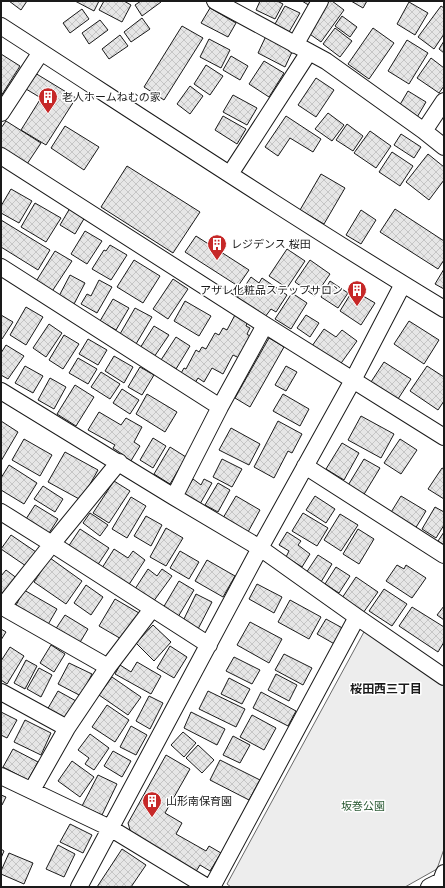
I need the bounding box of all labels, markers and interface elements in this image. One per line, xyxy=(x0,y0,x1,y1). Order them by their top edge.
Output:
building icon: 老人ホームねむの家 xyxy=(37,86,59,114)
place label: 老人ホームねむの家 xyxy=(62,90,161,104)
building icon: レジデンス 桜田 xyxy=(206,233,228,261)
place label: レジデンス 桜田 xyxy=(231,237,311,251)
building icon: アザレ化粧品ステップサロン xyxy=(346,279,368,307)
place label: アザレ化粧品ステップサロン xyxy=(200,283,343,297)
district label: 桜田西三丁目 xyxy=(350,681,422,696)
building icon: 山形南保育園 xyxy=(141,790,163,818)
place label: 山形南保育園 xyxy=(166,794,232,808)
park label: 坂巻公園 xyxy=(341,799,385,813)

